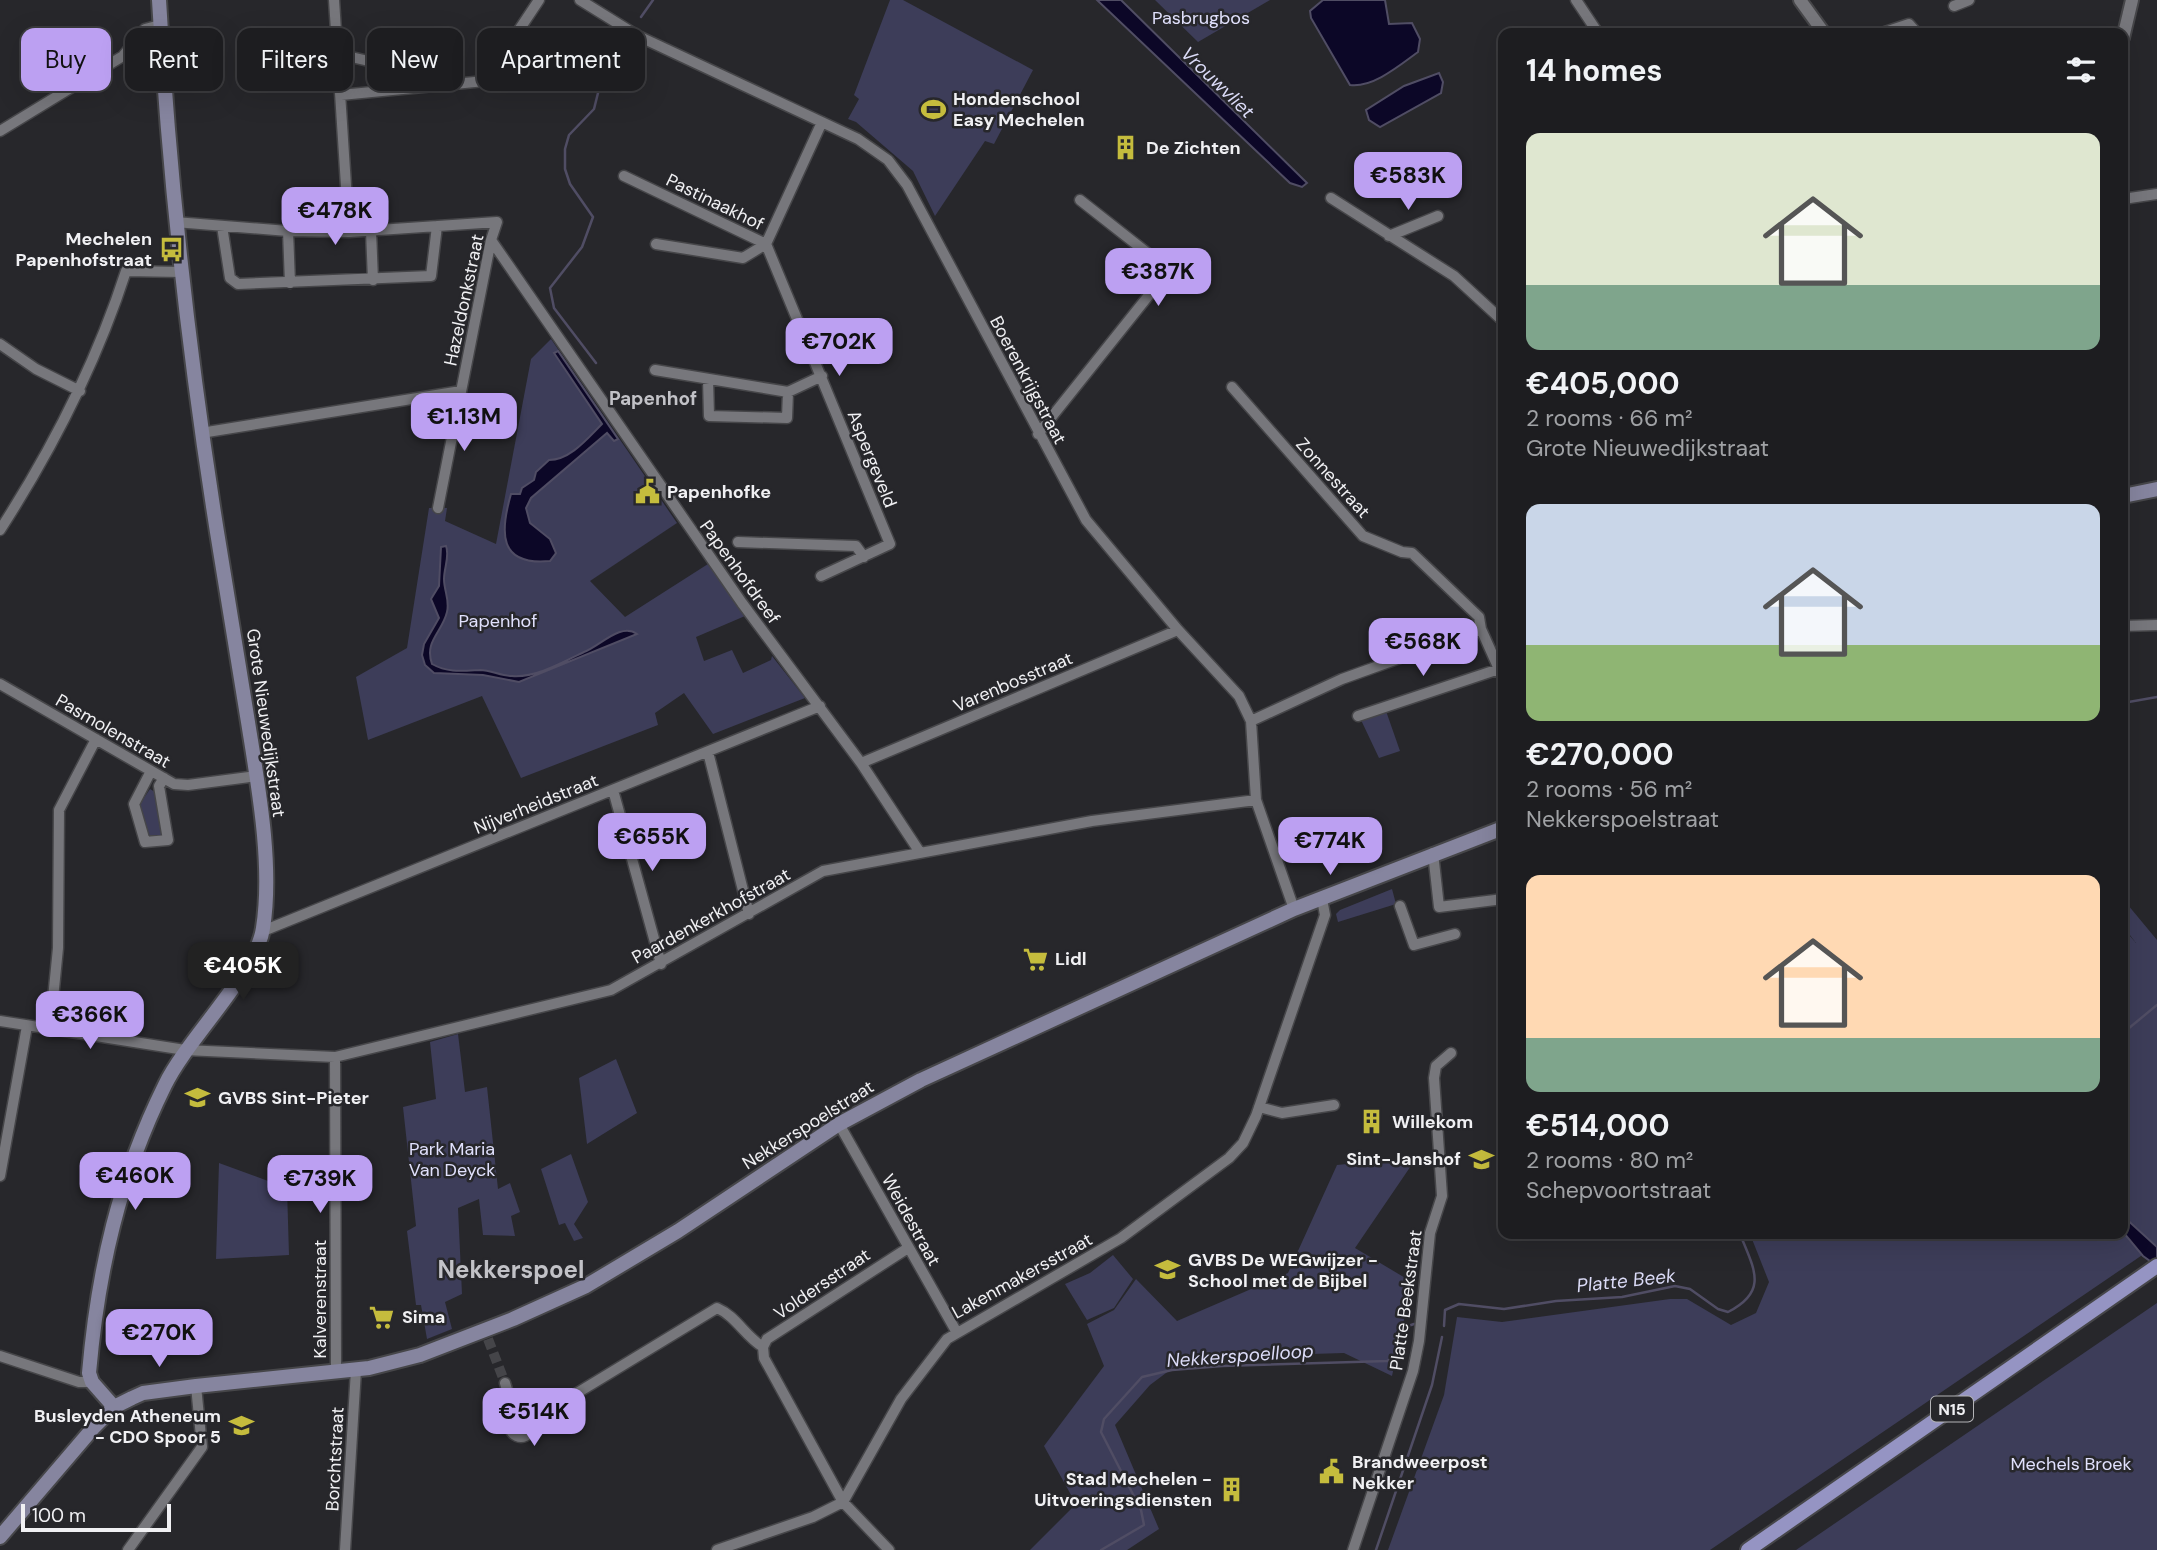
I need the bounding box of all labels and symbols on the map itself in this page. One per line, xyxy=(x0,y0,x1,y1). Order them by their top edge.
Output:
park label: Pasbrugbos xyxy=(1152,6,1250,30)
water label: Vrouwvliet xyxy=(1175,41,1260,124)
place label: Hondenschool Easy Mechelen xyxy=(953,87,1085,132)
sports icon: Hondenschool Easy Mechelen xyxy=(919,95,947,123)
building icon: De Zichten xyxy=(1112,134,1140,162)
place label: De Zichten xyxy=(1146,136,1241,160)
pin: €583K xyxy=(1359,152,1457,212)
street label: Pastinaakhof xyxy=(662,168,768,236)
pin: €478K xyxy=(286,188,384,247)
place label: Mechelen Papenhofstraat xyxy=(16,227,152,272)
street label: Hazeldonkstraat xyxy=(438,232,490,368)
bus stop icon: Mechelen Papenhofstraat xyxy=(158,235,186,263)
pin: €387K xyxy=(1109,248,1207,308)
street label: Boerenkrijgstraat xyxy=(984,312,1072,448)
pin: €702K xyxy=(790,318,888,378)
district label: Papenhof xyxy=(609,386,697,411)
pin: €1.13M xyxy=(407,393,521,453)
street label: Aspergeveld xyxy=(842,407,902,511)
street label: Zonnestraat xyxy=(1291,433,1375,523)
public building icon: Papenhofke xyxy=(633,478,661,506)
place label: Papenhofke xyxy=(667,480,771,504)
street label: Papenhofdreef xyxy=(694,515,786,629)
park label: Papenhof xyxy=(459,609,537,633)
pin: €568K xyxy=(1374,618,1472,678)
street label: Grote Nieuwedijkstraat xyxy=(241,627,291,819)
street label: Varenbosstraat xyxy=(950,646,1076,718)
street label: Pasmolenstraat xyxy=(51,688,175,774)
street label: Nijverheidstraat xyxy=(470,768,602,840)
pin: €655K xyxy=(603,814,701,873)
pin: €774K xyxy=(1281,818,1379,877)
street label: Paardenkerkhofstraat xyxy=(627,862,795,970)
pin: €405K xyxy=(194,942,292,1002)
supermarket icon: Lidl xyxy=(1021,945,1049,973)
place label: Lidl xyxy=(1055,947,1087,971)
pin: €366K xyxy=(41,992,139,1051)
street label: Nekkerspoelstraat xyxy=(738,1075,878,1175)
school or university icon: GVBS Sint-Pieter xyxy=(184,1084,212,1112)
place label: GVBS Sint-Pieter xyxy=(218,1086,369,1110)
building icon: Willekom xyxy=(1358,1108,1386,1136)
place label: Willekom xyxy=(1392,1110,1473,1134)
park label: Park Maria Van Deyck xyxy=(409,1137,495,1182)
school or university icon: Sint-Janshof xyxy=(1467,1145,1495,1173)
place label: Sint-Janshof xyxy=(1346,1147,1461,1171)
pin: €460K xyxy=(86,1152,184,1212)
pin: €739K xyxy=(271,1156,369,1215)
street label: Weidestraat xyxy=(876,1170,946,1270)
street label: Lakenmakersstraat xyxy=(947,1227,1097,1325)
street label: Platte Beekstraat xyxy=(1384,1228,1428,1372)
street label: Kalverenstraat xyxy=(308,1240,332,1358)
street label: Voldersstraat xyxy=(769,1243,875,1325)
place label: GVBS De WEGwijzer - School met de Bijbel xyxy=(1188,1248,1378,1293)
district label: Nekkerspoel xyxy=(438,1254,584,1285)
school or university icon: GVBS De WEGwijzer - School met de Bijbel xyxy=(1154,1256,1182,1284)
water label: Platte Beek xyxy=(1575,1263,1677,1298)
supermarket icon: Sima xyxy=(368,1303,396,1331)
place label: Sima xyxy=(402,1305,445,1329)
pin: €270K xyxy=(110,1310,208,1369)
water label: Nekkerspoelloop xyxy=(1166,1338,1314,1373)
pin: €514K xyxy=(485,1388,583,1448)
road number: N15 xyxy=(1931,1396,1973,1422)
place label: Busleyden Atheneum - CDO Spoor 5 xyxy=(34,1404,221,1449)
street label: Borchtstraat xyxy=(320,1406,350,1512)
school or university icon: Busleyden Atheneum - CDO Spoor 5 xyxy=(227,1412,255,1440)
place label: Brandweerpost Nekker xyxy=(1352,1450,1488,1495)
park label: Mechels Broek xyxy=(2010,1452,2132,1476)
public building icon: Brandweerpost Nekker xyxy=(1318,1458,1346,1486)
place label: Stad Mechelen - Uitvoeringsdiensten xyxy=(1034,1467,1212,1512)
building icon: Stad Mechelen - Uitvoeringsdiensten xyxy=(1218,1475,1246,1503)
scale bar xyxy=(21,1501,172,1533)

